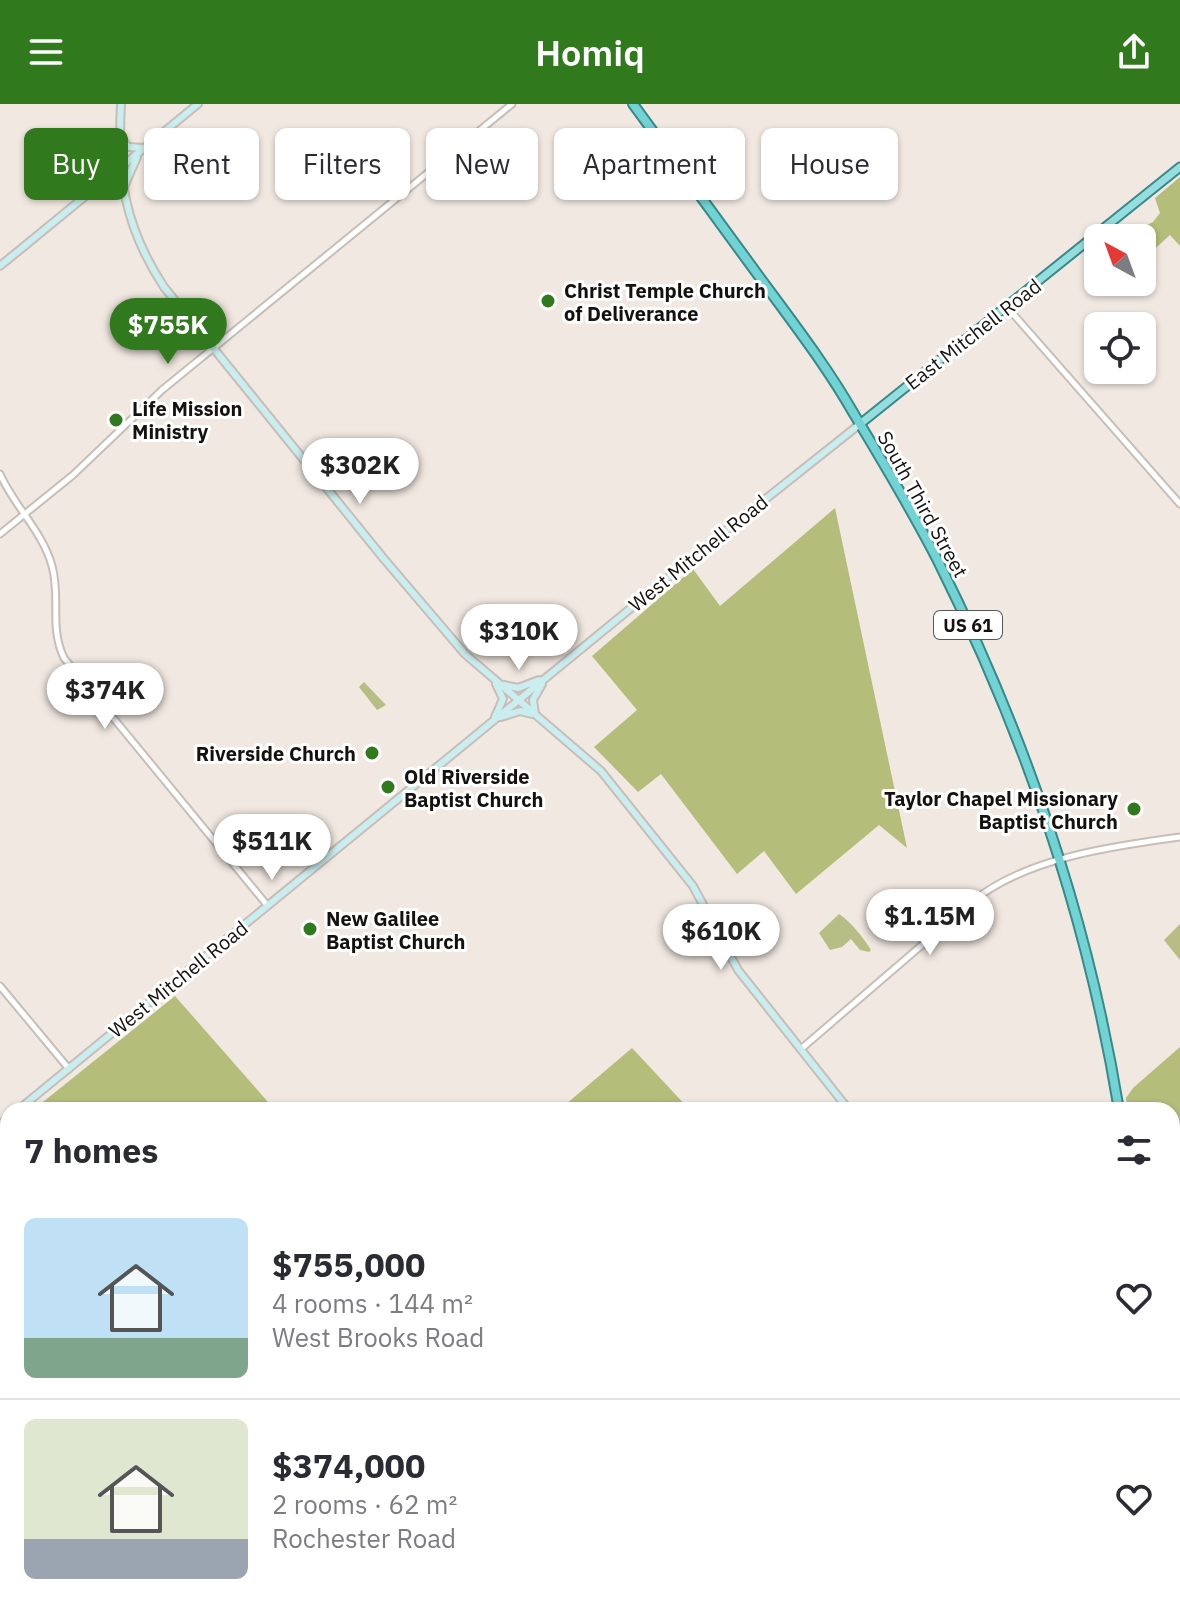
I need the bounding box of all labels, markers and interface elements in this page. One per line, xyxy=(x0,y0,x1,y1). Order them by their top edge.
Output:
text: Homiq xyxy=(535,29,645,76)
icon: menu xyxy=(24,30,68,74)
icon: share xyxy=(1112,30,1156,74)
chip: Buy xyxy=(24,128,128,200)
chip: Rent xyxy=(144,128,259,200)
chip: Filters xyxy=(275,128,410,200)
chip: New xyxy=(426,128,538,200)
chip: Apartment xyxy=(554,128,745,200)
chip: House xyxy=(761,128,898,200)
north arrow xyxy=(1084,224,1156,296)
map controls xyxy=(1084,224,1156,384)
street label: East Mitchell Road xyxy=(899,272,1047,396)
place label: Christ Temple Church of Deliverance xyxy=(564,277,766,327)
marker: Christ Temple Church of Deliverance xyxy=(539,292,557,310)
pin: $755K xyxy=(112,298,224,366)
text: $755K xyxy=(128,307,208,341)
button: locate xyxy=(1084,312,1156,384)
place label: Life Mission Ministry xyxy=(132,395,242,445)
marker: Life Mission Ministry xyxy=(107,411,125,429)
street label: South Third Street xyxy=(872,426,974,582)
pin: $302K xyxy=(304,438,416,506)
text: $302K xyxy=(320,447,400,481)
street label: West Mitchell Road xyxy=(623,488,773,618)
pin: $310K xyxy=(463,604,575,672)
road number: US 61 xyxy=(934,611,1002,639)
text: $310K xyxy=(479,613,559,647)
pin: $374K xyxy=(49,663,161,731)
text: $374K xyxy=(65,672,145,706)
place label: Riverside Church xyxy=(196,740,356,767)
marker: Riverside Church xyxy=(363,744,381,762)
place label: Old Riverside Baptist Church xyxy=(404,763,544,813)
marker: Old Riverside Baptist Church xyxy=(379,778,397,796)
place label: Taylor Chapel Missionary Baptist Church xyxy=(884,785,1118,835)
marker: Taylor Chapel Missionary Baptist Church xyxy=(1125,800,1143,818)
pin: $511K xyxy=(216,814,328,882)
text: $511K xyxy=(232,823,312,857)
pin: $1.15M xyxy=(865,889,995,957)
text: $1.15M xyxy=(884,898,976,932)
pin: $610K xyxy=(665,904,777,972)
place label: New Galilee Baptist Church xyxy=(326,905,466,955)
text: $610K xyxy=(681,913,761,947)
street label: West Mitchell Road xyxy=(103,914,253,1044)
marker: New Galilee Baptist Church xyxy=(301,920,319,938)
text: 7 homes xyxy=(24,1128,159,1172)
icon: filters xyxy=(1112,1128,1156,1172)
text: $755,000 xyxy=(272,1242,425,1286)
icon: home xyxy=(88,1250,184,1346)
icon: heart xyxy=(1112,1276,1156,1320)
text: 4 rooms · 144 m² xyxy=(272,1286,473,1320)
text: West Brooks Road xyxy=(272,1320,484,1354)
text: $374,000 xyxy=(272,1443,425,1487)
icon: home xyxy=(88,1451,184,1547)
icon: heart xyxy=(1112,1477,1156,1521)
text: 2 rooms · 62 m² xyxy=(272,1487,457,1521)
text: Rochester Road xyxy=(272,1521,456,1555)

